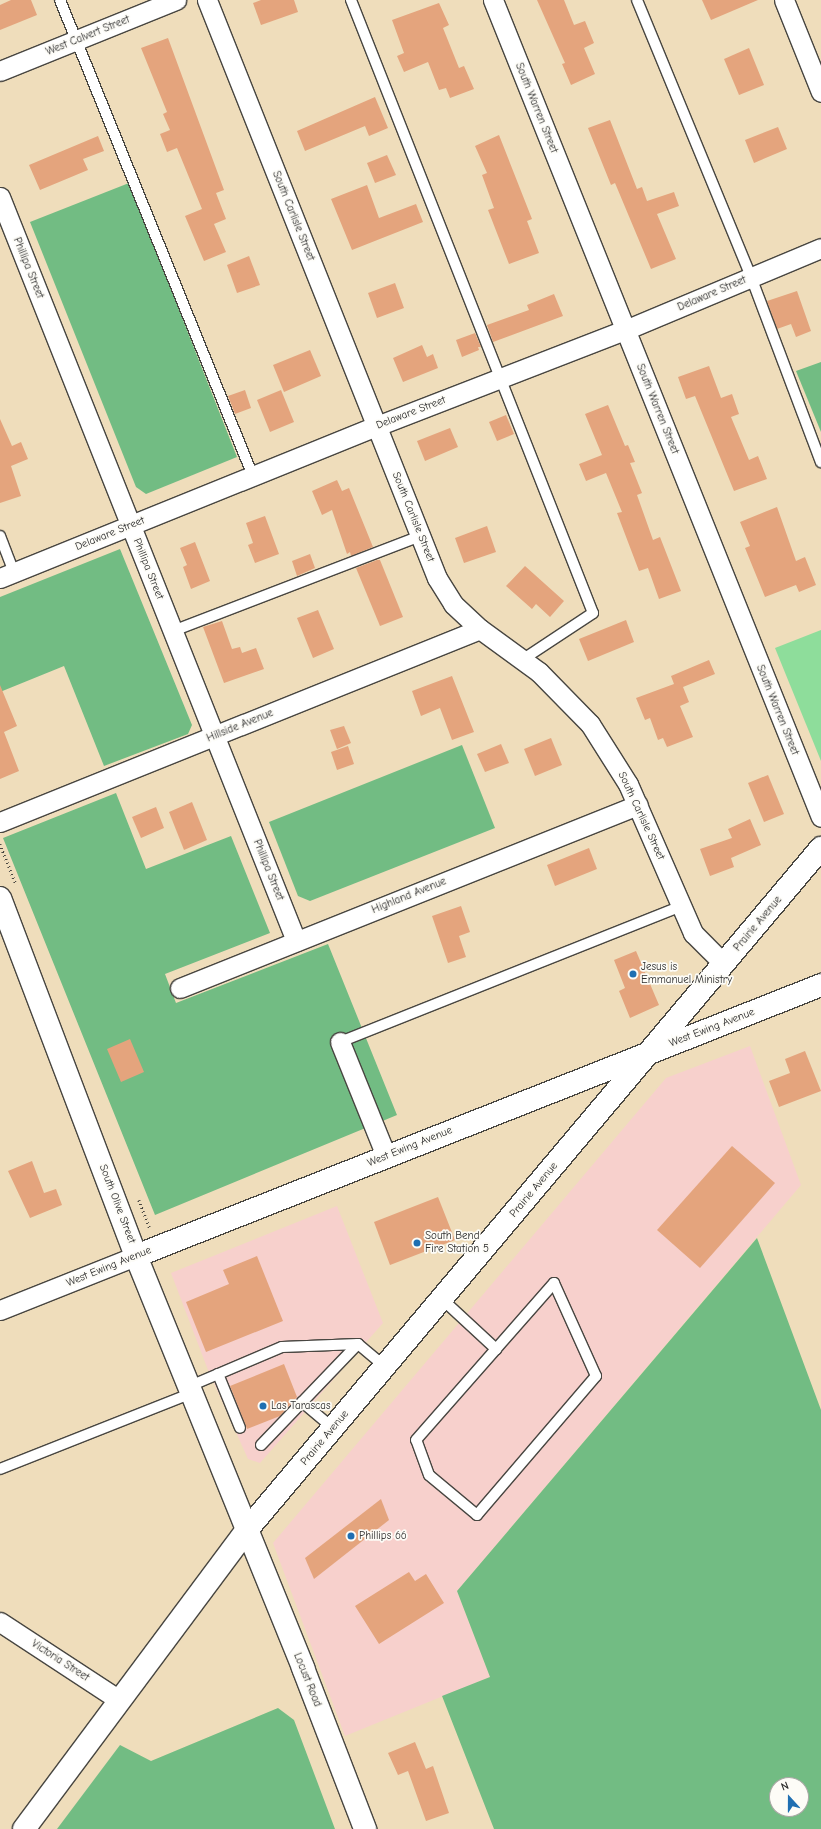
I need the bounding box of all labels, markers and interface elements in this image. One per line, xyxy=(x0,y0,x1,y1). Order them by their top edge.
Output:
street label: West Calvert Street xyxy=(44,13,132,59)
street label: South Warren Street xyxy=(512,61,560,155)
street label: South Carlisle Street xyxy=(269,169,317,263)
street label: Phillipa Street xyxy=(10,236,46,300)
street label: Delaware Street xyxy=(676,274,748,314)
street label: South Warren Street xyxy=(633,362,681,456)
street label: Delaware Street xyxy=(374,394,448,432)
street label: South Carlisle Street xyxy=(389,470,437,564)
street label: Delaware Street xyxy=(73,514,147,554)
street label: Phillipa Street xyxy=(130,537,166,601)
street label: South Warren Street xyxy=(753,663,801,757)
street label: Hillside Avenue xyxy=(205,707,275,745)
street label: South Carlisle Street xyxy=(615,770,667,862)
street label: Phillipa Street xyxy=(250,838,286,902)
street label: Highland Avenue xyxy=(370,875,448,917)
street label: Prairie Avenue xyxy=(731,894,785,954)
place label: Jesus is Emmanuel Ministry xyxy=(641,961,732,987)
marker: Jesus is Emmanuel Ministry xyxy=(628,969,638,979)
street label: West Ewing Avenue xyxy=(667,1006,757,1050)
street label: West Ewing Avenue xyxy=(366,1124,454,1170)
street label: Prairie Avenue xyxy=(507,1160,561,1220)
street label: South Olive Street xyxy=(96,1163,138,1245)
place label: South Bend Fire Station 5 xyxy=(425,1230,489,1256)
marker: South Bend Fire Station 5 xyxy=(412,1238,422,1248)
street label: West Ewing Avenue xyxy=(65,1244,153,1290)
place label: Las Tarascas xyxy=(271,1399,331,1413)
marker: Las Tarascas xyxy=(258,1401,268,1411)
street label: Prairie Avenue xyxy=(298,1408,352,1468)
place label: Phillips 66 xyxy=(359,1529,407,1543)
marker: Phillips 66 xyxy=(346,1531,356,1541)
street label: Victoria Street xyxy=(29,1637,91,1685)
street label: Locust Road xyxy=(290,1651,324,1709)
north arrow xyxy=(769,1777,809,1817)
text: N xyxy=(779,1779,791,1794)

